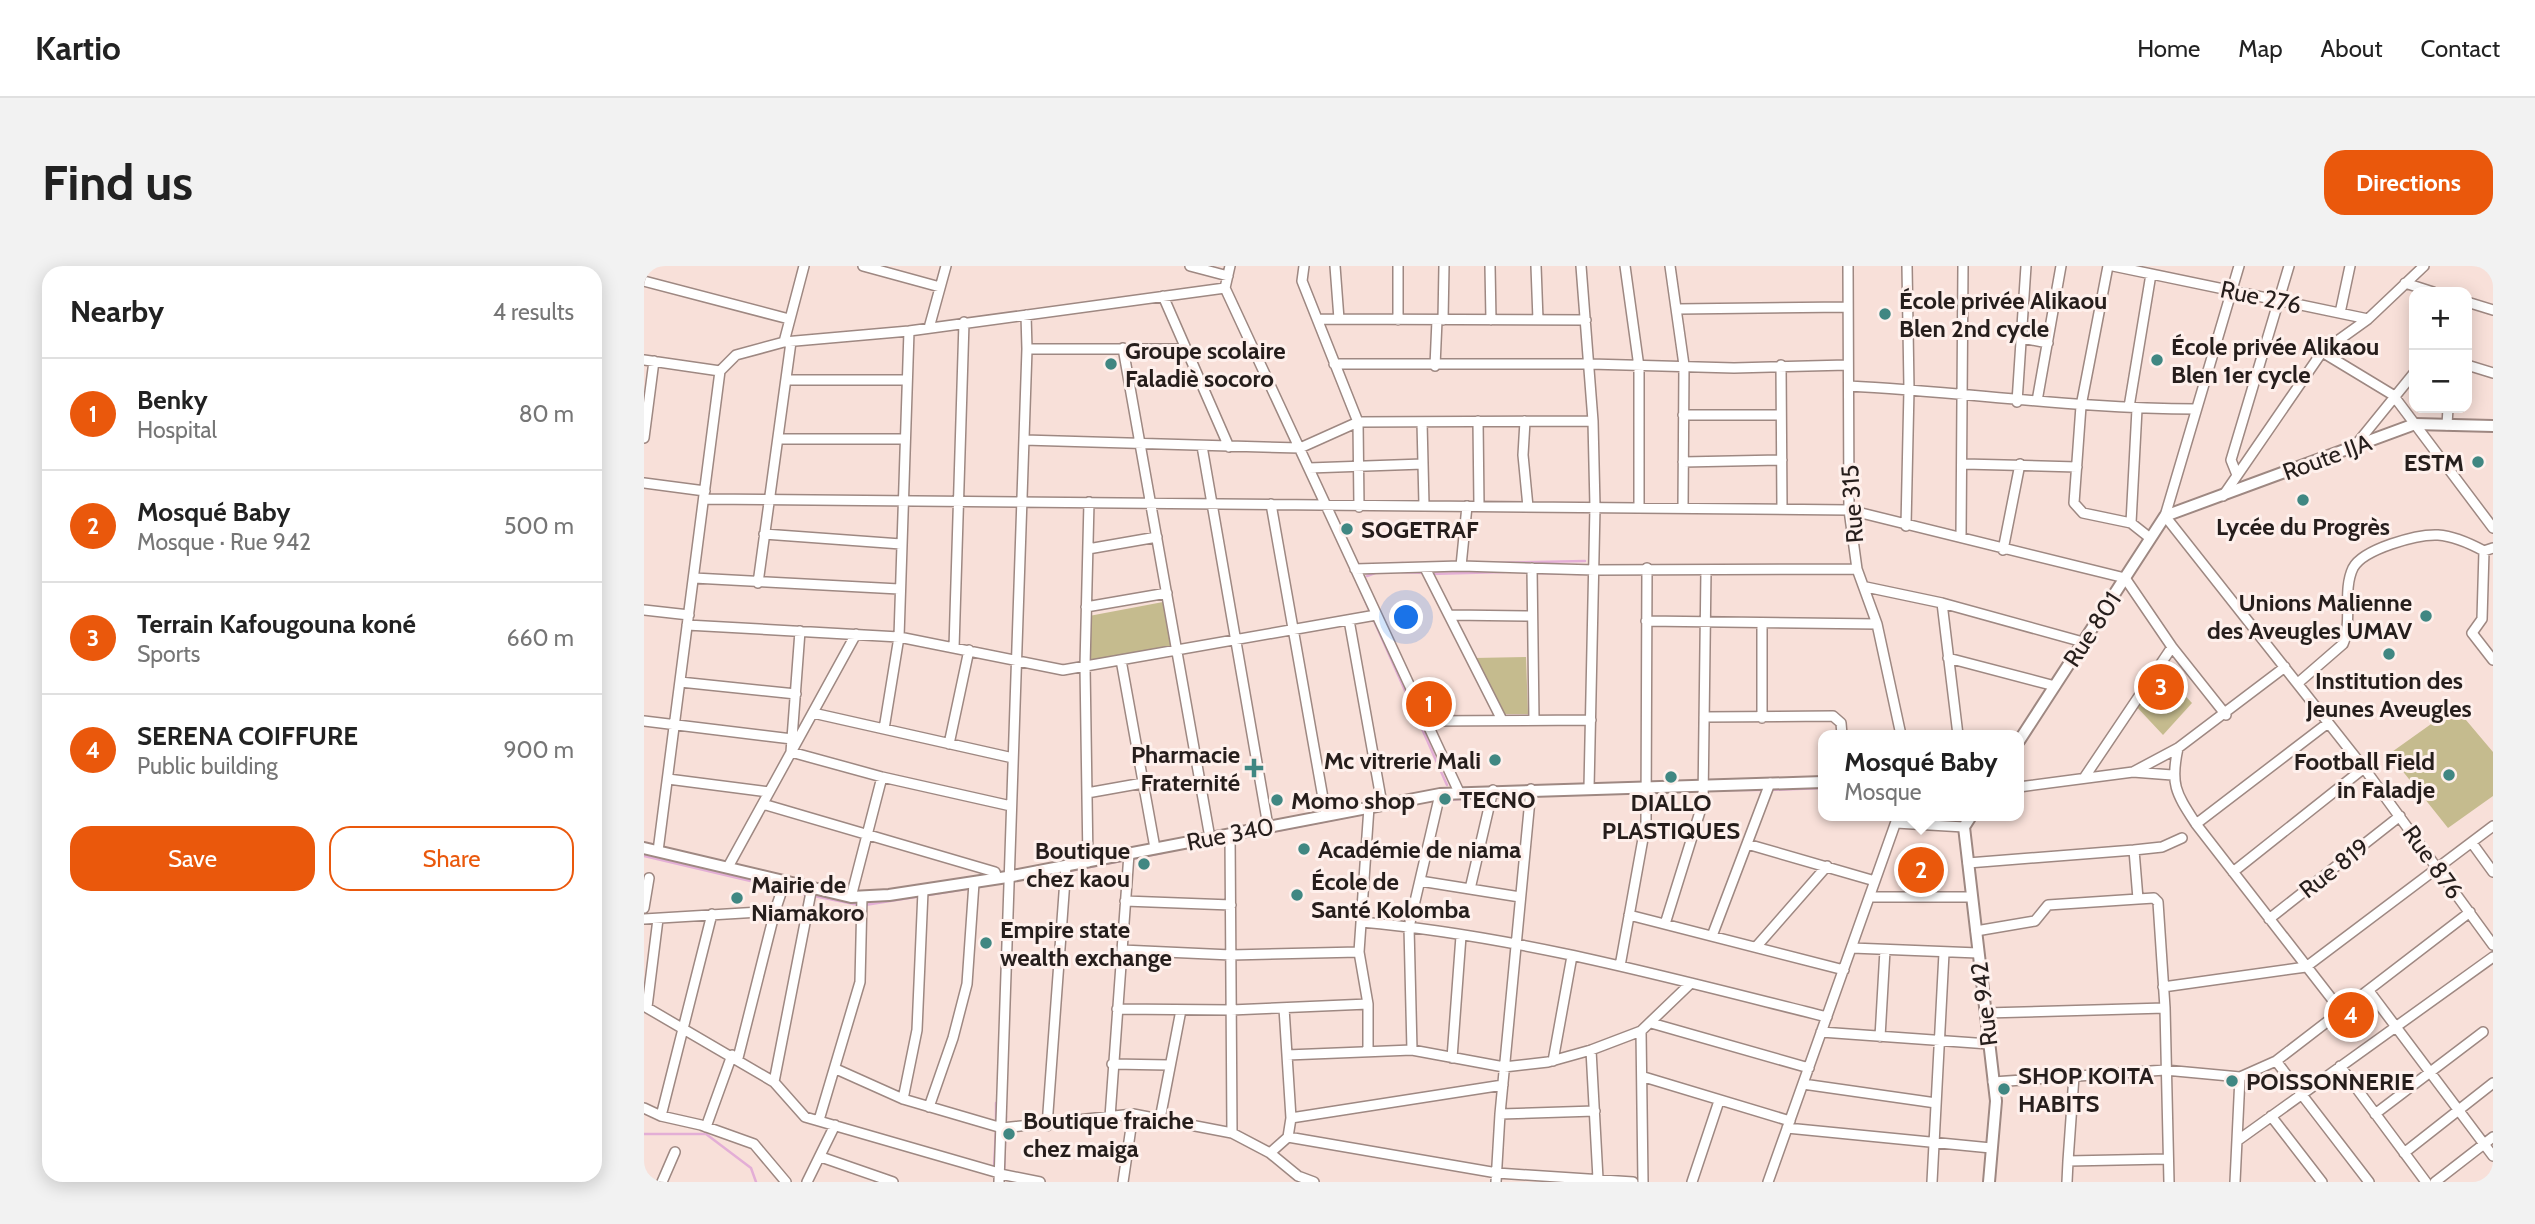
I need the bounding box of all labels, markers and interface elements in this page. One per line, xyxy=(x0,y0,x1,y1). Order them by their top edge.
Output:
text: Kartio xyxy=(35,28,121,68)
text: Home xyxy=(2137,34,2200,63)
text: Map xyxy=(2238,34,2283,63)
text: About xyxy=(2321,34,2383,63)
text: Contact xyxy=(2421,34,2500,63)
button: Directions xyxy=(2324,150,2493,215)
text: Find us xyxy=(42,153,193,212)
street label: Rue 276 xyxy=(2218,274,2304,320)
place label: École privée Alikaou Blen 2nd cycle xyxy=(1899,286,2107,343)
map controls xyxy=(2409,287,2472,413)
button: + xyxy=(2409,287,2472,350)
text: Nearby xyxy=(70,293,164,330)
text: 4 results xyxy=(493,298,574,326)
marker: École privée Alikaou Blen 2nd cycle xyxy=(1877,306,1893,322)
place label: École privée Alikaou Blen 1er cycle xyxy=(2171,332,2379,389)
place label: Groupe scolaire Faladiè socoro xyxy=(1125,336,1286,393)
button: − xyxy=(2409,350,2472,413)
marker: École privée Alikaou Blen 1er cycle xyxy=(2149,352,2165,368)
marker: Groupe scolaire Faladiè socoro xyxy=(1103,356,1119,372)
text: Benky xyxy=(137,384,208,416)
text: 1 xyxy=(89,400,97,428)
text: 80 m xyxy=(519,400,574,428)
text: Hospital xyxy=(137,416,217,444)
street label: Route IJA xyxy=(2279,427,2376,486)
place label: ESTM xyxy=(2404,448,2464,477)
marker: ESTM xyxy=(2470,454,2486,470)
street label: Rue 315 xyxy=(1835,464,1869,544)
marker: Lycée du Progrès xyxy=(2295,492,2311,508)
text: Mosqué Baby xyxy=(137,496,290,528)
text: 2 xyxy=(87,512,99,540)
text: 500 m xyxy=(504,512,574,540)
place label: Lycée du Progrès xyxy=(2216,512,2390,541)
place label: SOGETRAF xyxy=(1361,515,1479,544)
marker: SOGETRAF xyxy=(1339,521,1355,537)
text: Mosque · Rue 942 xyxy=(137,528,311,556)
street label: Rue 801 xyxy=(2057,586,2127,672)
place label: Unions Malienne des Aveugles UMAV xyxy=(2207,588,2412,645)
your location xyxy=(1389,600,1423,634)
text: Terrain Kafougouna koné xyxy=(137,608,416,640)
marker: Unions Malienne des Aveugles UMAV xyxy=(2418,608,2434,624)
text: 3 xyxy=(87,624,99,652)
text: 660 m xyxy=(506,624,574,652)
text: Sports xyxy=(137,640,200,668)
marker: Institution des Jeunes Aveugles xyxy=(2381,646,2397,662)
pin: 3 xyxy=(2138,661,2184,713)
place label: Institution des Jeunes Aveugles xyxy=(2305,666,2472,723)
pin: 1 xyxy=(1406,678,1452,730)
text: SERENA COIFFURE xyxy=(137,720,358,752)
popup xyxy=(1818,730,2024,821)
text: 4 xyxy=(86,736,100,764)
text: 900 m xyxy=(503,736,574,764)
place label: Pharmacie Fraternité xyxy=(1131,740,1240,797)
place label: Mc vitrerie Mali xyxy=(1324,746,1481,775)
text: Mosqué Baby xyxy=(1844,746,1998,778)
place label: Football Field in Faladje xyxy=(2294,747,2435,804)
text: Public building xyxy=(137,752,278,780)
marker: Mc vitrerie Mali xyxy=(1487,752,1503,768)
marker: Pharmacie Fraternité xyxy=(1246,760,1262,776)
marker: Football Field in Faladje xyxy=(2441,767,2457,783)
marker: DIALLO PLASTIQUES xyxy=(1663,769,1679,785)
text: Mosque xyxy=(1844,778,1922,806)
place label: TECNO xyxy=(1459,785,1536,814)
place label: Momo shop xyxy=(1291,786,1415,815)
place label: DIALLO PLASTIQUES xyxy=(1602,788,1740,845)
marker: TECNO xyxy=(1437,791,1453,807)
marker: Momo shop xyxy=(1269,792,1285,808)
street label: Rue 340 xyxy=(1184,811,1276,857)
street label: Rue 876 xyxy=(2397,819,2469,905)
button: Save xyxy=(70,826,315,891)
button: Share xyxy=(329,826,574,891)
street label: Rue 819 xyxy=(2293,832,2375,904)
place label: Académie de niama xyxy=(1318,835,1521,864)
place label: Boutique chez kaou xyxy=(1026,836,1130,893)
marker: Académie de niama xyxy=(1296,841,1312,857)
pin: 2 xyxy=(1898,844,1944,896)
marker: Boutique chez kaou xyxy=(1136,856,1152,872)
place label: École de Santé Kolomba xyxy=(1311,867,1470,924)
place label: Mairie de Niamakoro xyxy=(751,870,865,927)
marker: École de Santé Kolomba xyxy=(1289,887,1305,903)
marker: Mairie de Niamakoro xyxy=(729,890,745,906)
place label: Empire state wealth exchange xyxy=(1000,915,1172,972)
marker: Empire state wealth exchange xyxy=(978,935,994,951)
street label: Rue 942 xyxy=(1964,960,2004,1048)
pin: 4 xyxy=(2328,989,2374,1041)
place label: SHOP KOITA HABITS xyxy=(2018,1061,2154,1118)
place label: POISSONNERIE xyxy=(2246,1067,2414,1096)
marker: POISSONNERIE xyxy=(2224,1073,2240,1089)
marker: SHOP KOITA HABITS xyxy=(1996,1081,2012,1097)
place label: Boutique fraiche chez maiga xyxy=(1023,1106,1194,1163)
marker: Boutique fraiche chez maiga xyxy=(1001,1126,1017,1142)

